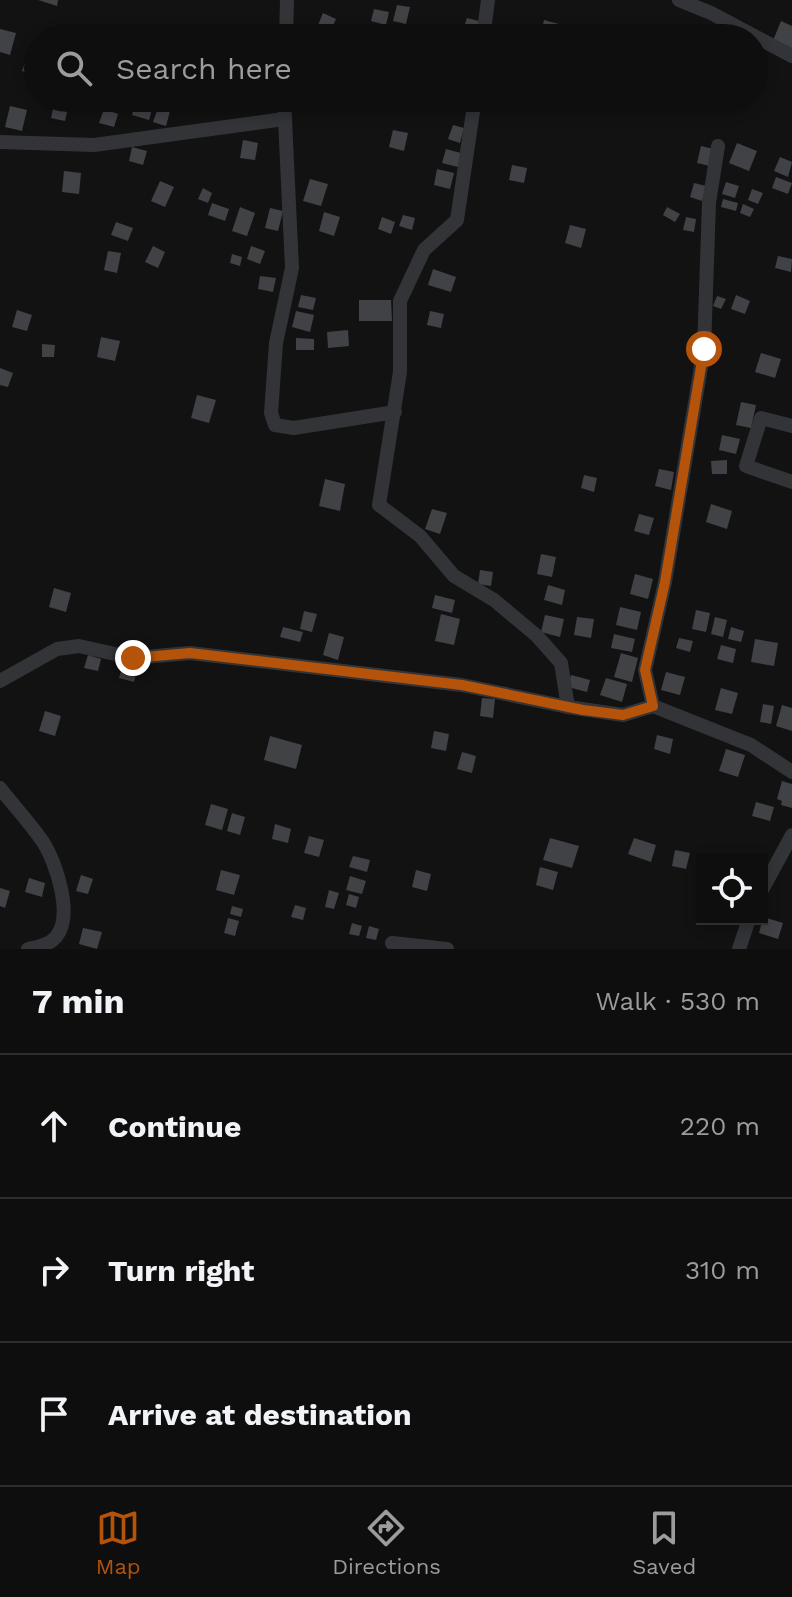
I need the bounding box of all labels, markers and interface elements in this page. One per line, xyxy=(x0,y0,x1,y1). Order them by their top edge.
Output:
search box xyxy=(24,24,768,112)
icon: search xyxy=(52,46,96,90)
text: Search here xyxy=(116,51,292,86)
route start xyxy=(686,331,722,367)
route end xyxy=(115,640,151,676)
map controls xyxy=(696,853,768,925)
button: locate xyxy=(696,853,768,925)
text: 7 min xyxy=(32,981,125,1021)
text: Walk · 530 m xyxy=(595,986,760,1016)
icon: ahead xyxy=(32,1104,76,1148)
text: Continue xyxy=(108,1109,241,1144)
text: 220 m xyxy=(680,1111,760,1141)
icon: right xyxy=(32,1248,76,1292)
text: Turn right xyxy=(108,1253,254,1288)
text: 310 m xyxy=(685,1255,760,1285)
icon: arrive xyxy=(32,1392,76,1436)
text: Arrive at destination xyxy=(108,1397,412,1432)
tab: Map xyxy=(96,1506,141,1579)
tab: Directions xyxy=(332,1506,441,1579)
tab: Saved xyxy=(632,1506,696,1579)

